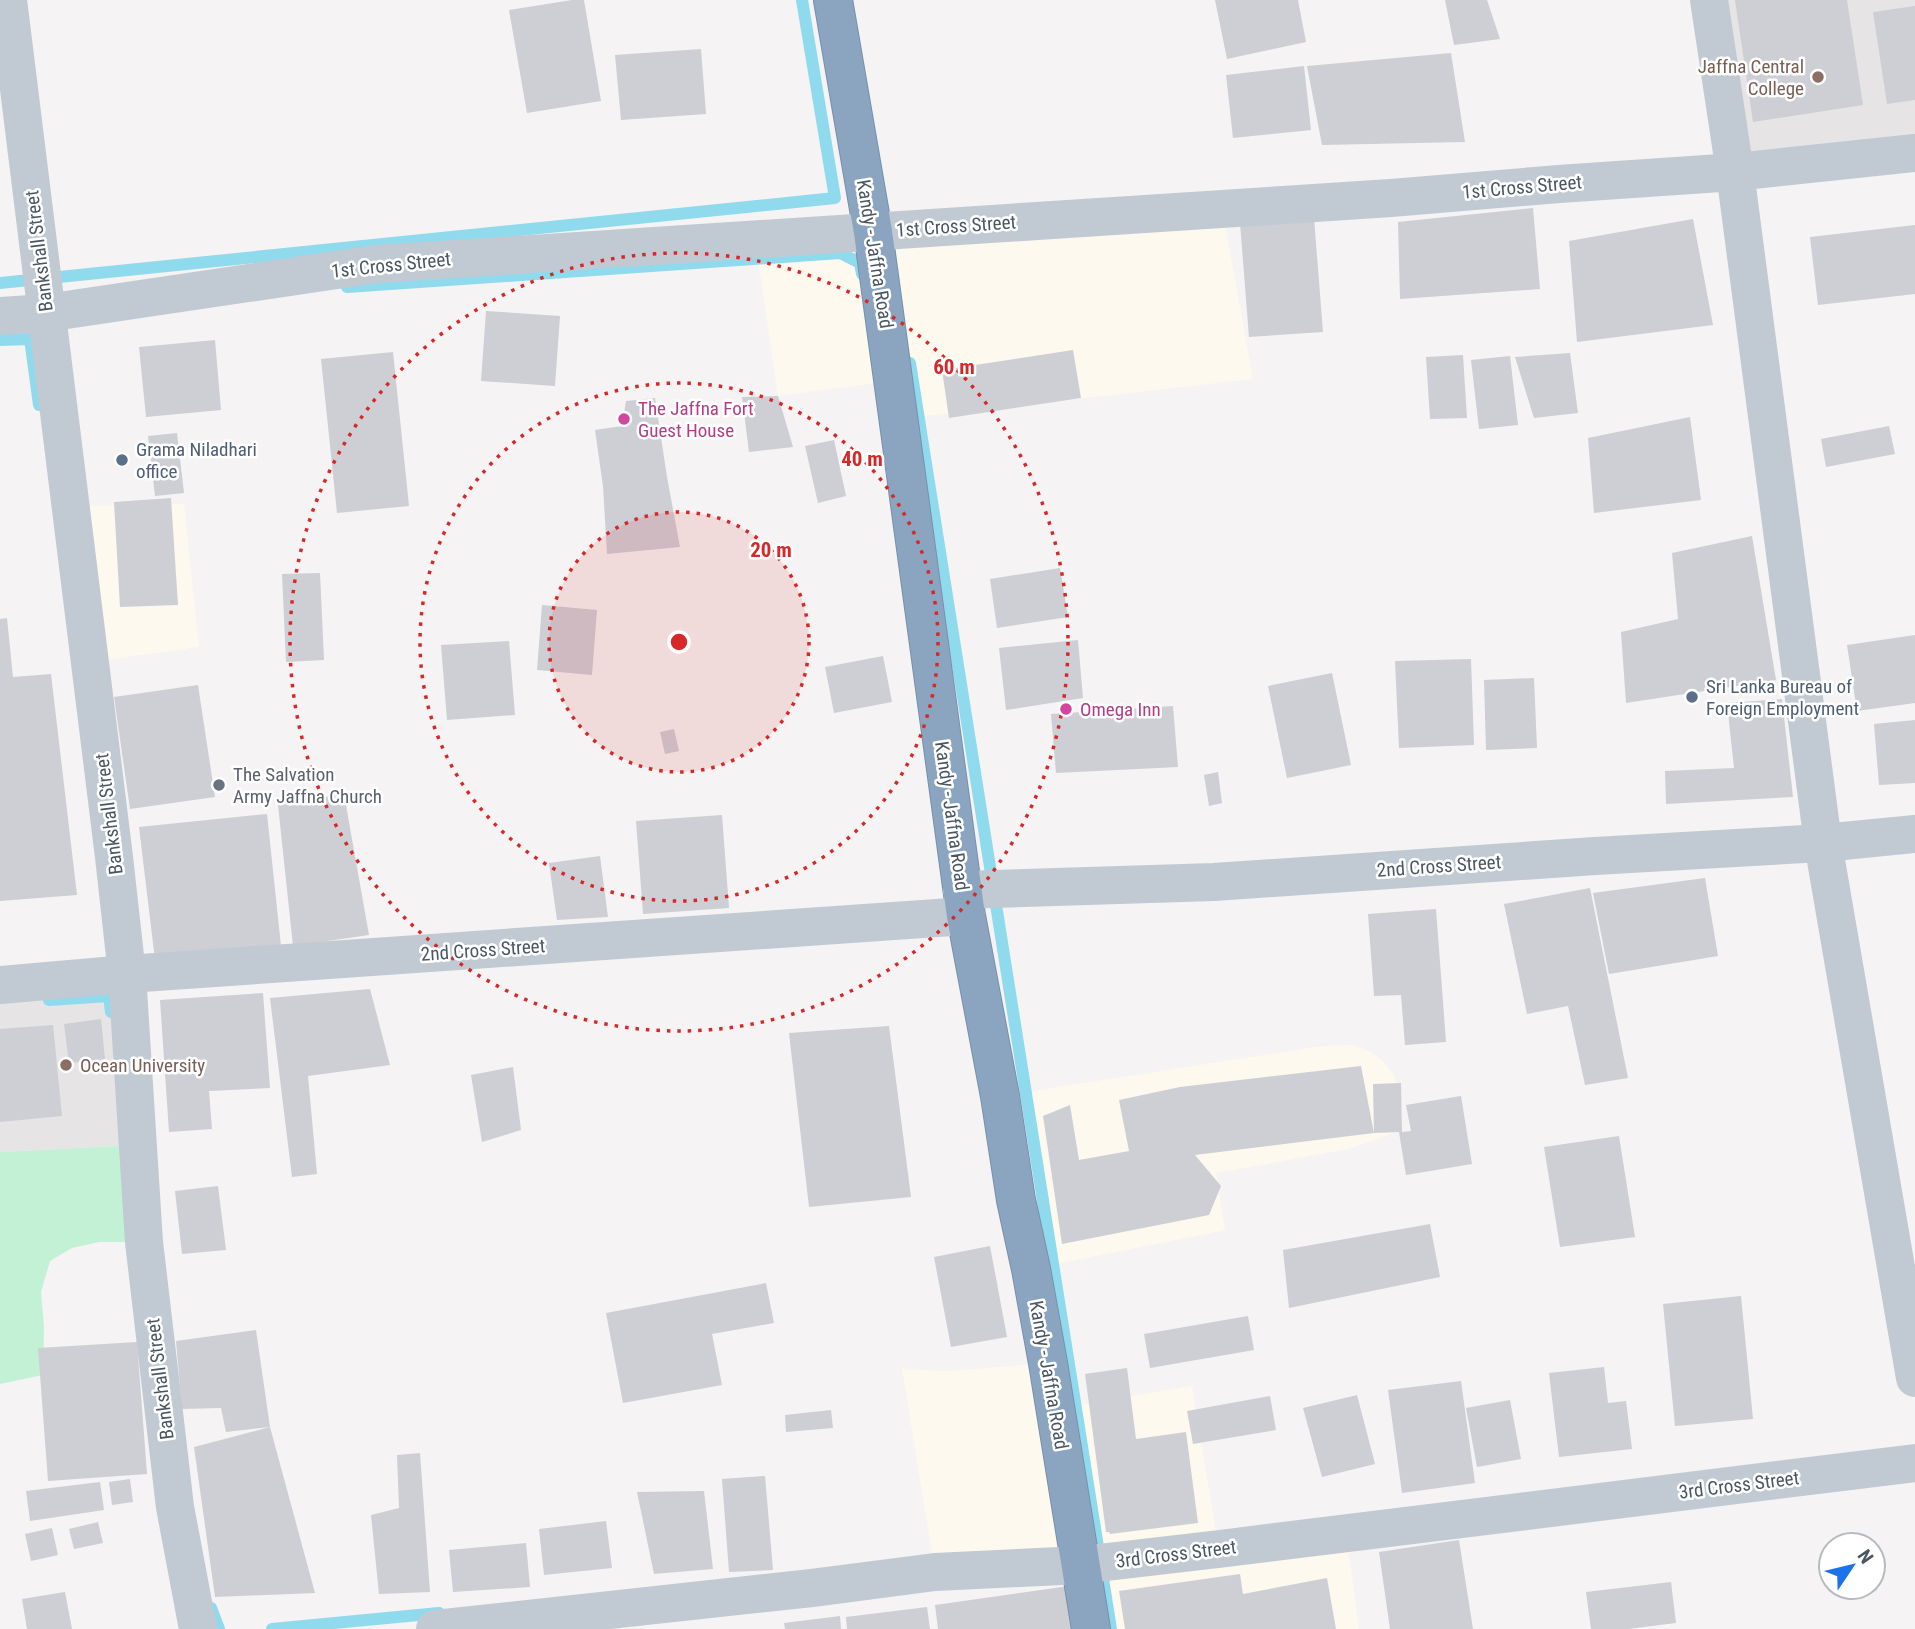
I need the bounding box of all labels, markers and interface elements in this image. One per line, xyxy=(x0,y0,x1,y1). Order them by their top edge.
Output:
place label: Jaffna Central College xyxy=(1698,55,1804,100)
marker: Jaffna Central College xyxy=(1810,69,1826,85)
street label: 1st Cross Street xyxy=(1461,170,1583,204)
street label: Kandy - Jaffna Road xyxy=(852,178,898,330)
street label: Bankshall Street xyxy=(20,189,58,313)
street label: 1st Cross Street xyxy=(895,210,1017,242)
street label: 1st Cross Street xyxy=(330,247,452,283)
text: 60 m xyxy=(933,355,975,379)
place label: The Jaffna Fort Guest House xyxy=(638,397,754,442)
marker: The Jaffna Fort Guest House xyxy=(616,411,632,427)
place label: Grama Niladhari office xyxy=(136,438,257,483)
text: 40 m xyxy=(841,447,883,471)
marker: Grama Niladhari office xyxy=(114,452,130,468)
text: 20 m xyxy=(750,538,792,562)
centre of rings xyxy=(667,630,691,654)
place label: Sri Lanka Bureau of Foreign Employment xyxy=(1706,675,1859,720)
marker: Sri Lanka Bureau of Foreign Employment xyxy=(1684,689,1700,705)
place label: Omega Inn xyxy=(1080,698,1161,721)
marker: Omega Inn xyxy=(1058,701,1074,717)
street label: Kandy - Jaffna Road xyxy=(930,740,974,892)
street label: Bankshall Street xyxy=(90,752,128,876)
place label: The Salvation Army Jaffna Church xyxy=(233,763,382,808)
marker: The Salvation Army Jaffna Church xyxy=(211,777,227,793)
street label: 2nd Cross Street xyxy=(1376,850,1502,882)
street label: 2nd Cross Street xyxy=(420,934,546,966)
place label: Ocean University xyxy=(80,1054,205,1077)
marker: Ocean University xyxy=(58,1057,74,1073)
street label: Kandy - Jaffna Road xyxy=(1025,1299,1073,1451)
street label: Bankshall Street xyxy=(141,1317,179,1441)
street label: 3rd Cross Street xyxy=(1678,1466,1800,1504)
north arrow xyxy=(1817,1531,1887,1601)
street label: 3rd Cross Street xyxy=(1115,1535,1237,1573)
text: N xyxy=(1853,1545,1878,1568)

